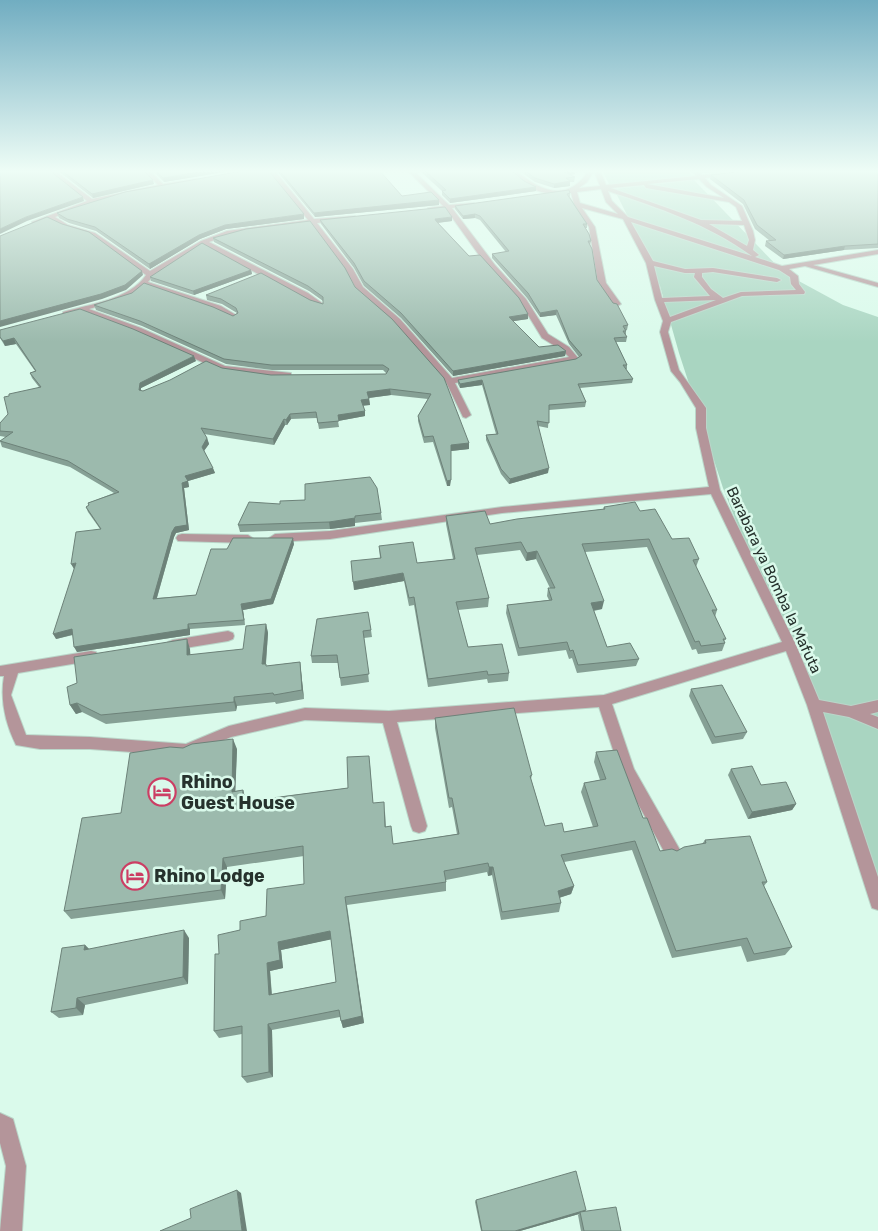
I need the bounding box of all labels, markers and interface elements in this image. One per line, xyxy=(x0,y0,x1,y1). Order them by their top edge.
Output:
street label: Barabara ya Bomba la Mafuta xyxy=(723,484,825,676)
place label: Rhino Guest House xyxy=(181,771,295,814)
hotel icon: Rhino Guest House xyxy=(147,777,177,807)
hotel icon: Rhino Lodge xyxy=(120,861,150,891)
place label: Rhino Lodge xyxy=(154,865,265,887)

